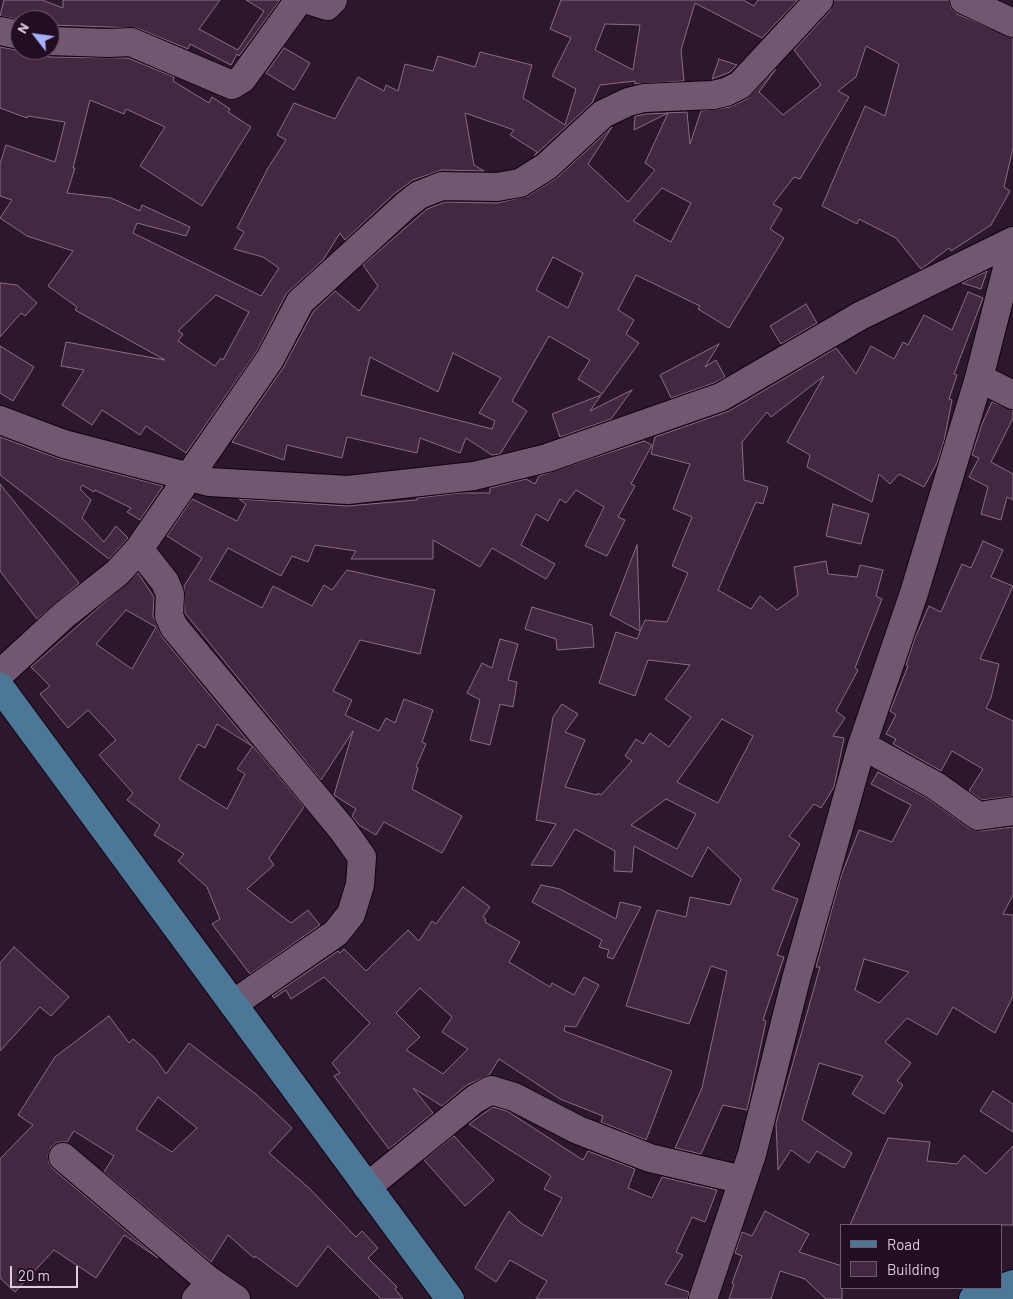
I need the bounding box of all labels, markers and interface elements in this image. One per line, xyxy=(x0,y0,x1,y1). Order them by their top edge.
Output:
north arrow xyxy=(10,10,60,60)
text: N xyxy=(13,19,32,36)
legend xyxy=(840,1224,1003,1289)
text: Road xyxy=(887,1235,920,1253)
scale bar xyxy=(12,1256,80,1288)
text: Building xyxy=(887,1260,940,1278)
text: 20 m xyxy=(18,1266,50,1284)

